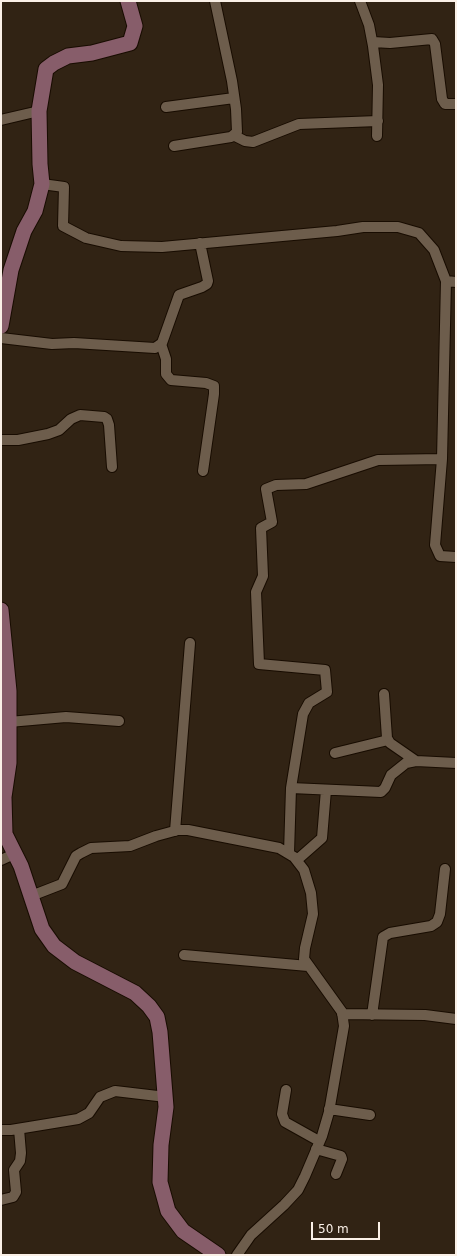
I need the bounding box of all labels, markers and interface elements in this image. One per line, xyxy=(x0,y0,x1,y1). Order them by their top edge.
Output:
scale bar xyxy=(313,1214,382,1240)
text: 50 m xyxy=(318,1222,349,1236)

